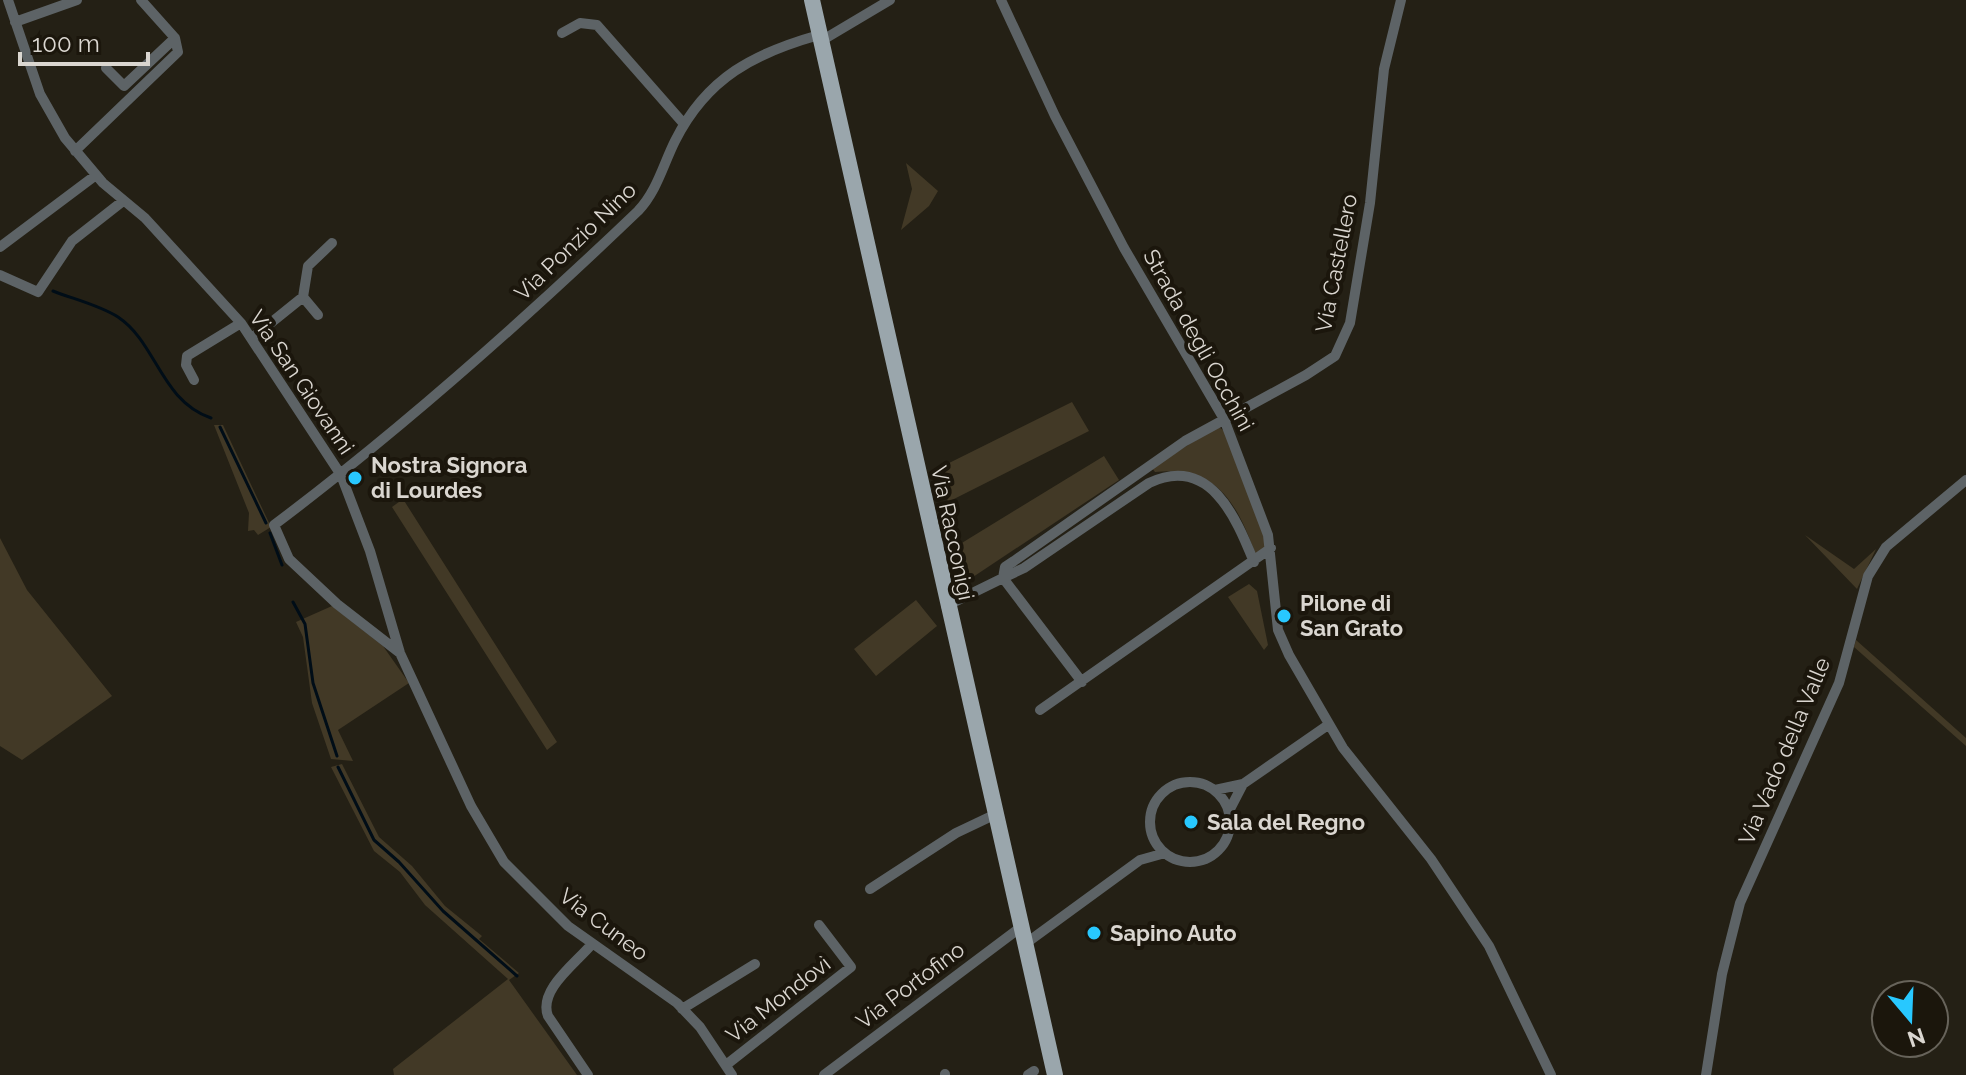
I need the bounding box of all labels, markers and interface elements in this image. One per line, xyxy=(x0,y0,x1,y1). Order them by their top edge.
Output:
scale bar xyxy=(20,16,148,66)
text: 100 m xyxy=(32,29,100,58)
street label: Via Ponzio Nino xyxy=(509,177,641,305)
street label: Via Castellero xyxy=(1310,192,1362,334)
street label: Strada degli Occhini xyxy=(1138,245,1260,435)
street label: Via San Giovanni xyxy=(244,305,360,459)
place label: Nostra Signora di Lourdes xyxy=(371,452,527,503)
street label: Via Racconigi xyxy=(926,464,980,602)
marker: Nostra Signora di Lourdes xyxy=(346,469,364,487)
place label: Pilone di San Grato xyxy=(1300,590,1403,641)
marker: Pilone di San Grato xyxy=(1275,607,1293,625)
street label: Via Vado della Valle xyxy=(1733,653,1835,849)
place label: Sala del Regno xyxy=(1207,809,1365,835)
marker: Sala del Regno xyxy=(1182,813,1200,831)
street label: Via Cuneo xyxy=(555,882,653,966)
place label: Sapino Auto xyxy=(1110,920,1237,946)
marker: Sapino Auto xyxy=(1085,924,1103,942)
street label: Via Portofino xyxy=(851,936,969,1034)
street label: Via Mondovì xyxy=(721,950,835,1048)
north arrow xyxy=(1870,979,1950,1059)
text: N xyxy=(1904,1023,1929,1053)

